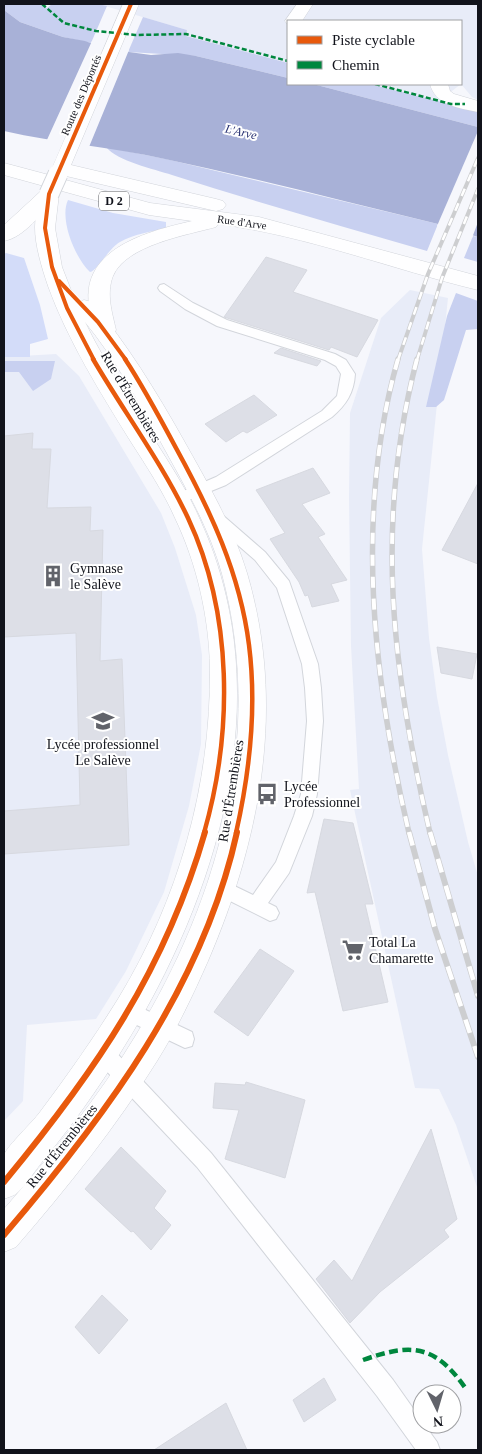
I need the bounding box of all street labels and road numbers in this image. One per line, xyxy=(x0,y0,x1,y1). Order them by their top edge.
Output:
street label: Route des Déportés xyxy=(59,53,103,137)
road number: D 2 xyxy=(99,192,129,210)
street label: Rue d'Arve xyxy=(216,213,268,231)
street label: Rue d'Étrembières xyxy=(98,348,165,445)
street label: Rue d'Étrembières xyxy=(215,739,246,843)
street label: Rue d'Étrembières xyxy=(23,1101,100,1191)

